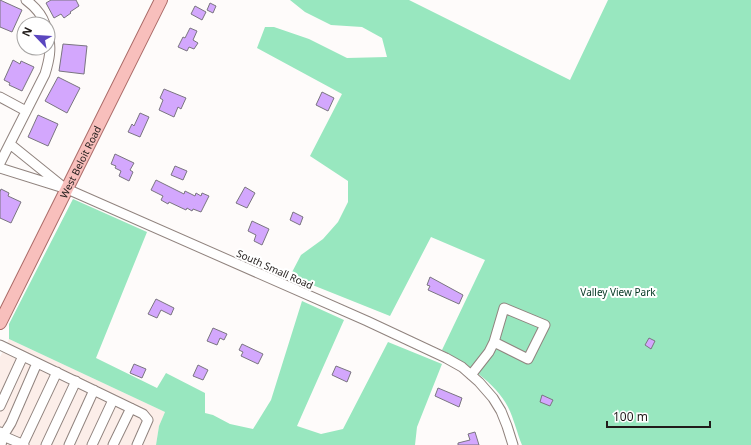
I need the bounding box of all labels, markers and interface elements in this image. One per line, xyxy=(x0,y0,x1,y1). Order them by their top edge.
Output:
north arrow xyxy=(16,16,56,56)
text: N xyxy=(18,24,35,39)
street label: West Beloit Road xyxy=(56,123,104,201)
street label: South Small Road xyxy=(235,246,315,292)
park label: Valley View Park xyxy=(580,285,656,299)
scale bar xyxy=(607,403,710,429)
text: 100 m xyxy=(613,408,648,425)

